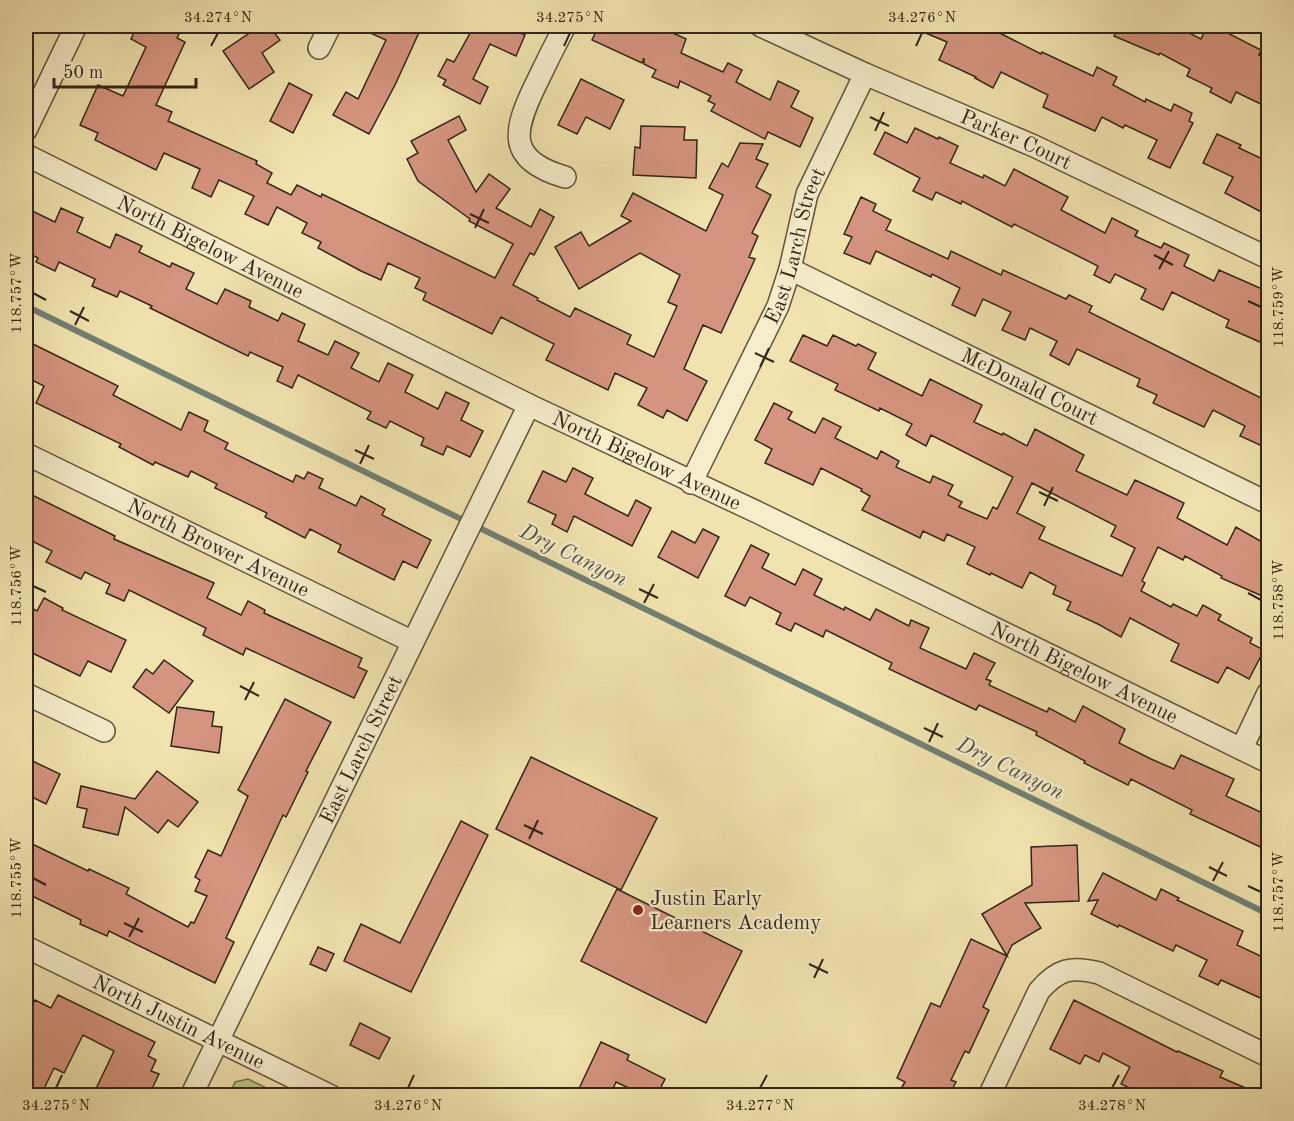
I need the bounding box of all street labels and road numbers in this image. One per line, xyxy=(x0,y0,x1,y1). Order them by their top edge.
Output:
street label: Parker Court xyxy=(957,107,1074,174)
street label: East Larch Street xyxy=(762,165,830,328)
street label: North Bigelow Avenue xyxy=(113,193,307,303)
street label: McDonald Court xyxy=(957,345,1101,430)
street label: North Bigelow Avenue xyxy=(549,409,744,515)
street label: North Brower Avenue xyxy=(124,496,312,602)
street label: North Bigelow Avenue xyxy=(987,619,1181,728)
street label: East Larch Street xyxy=(317,672,407,828)
street label: North Justin Avenue xyxy=(89,972,267,1074)

